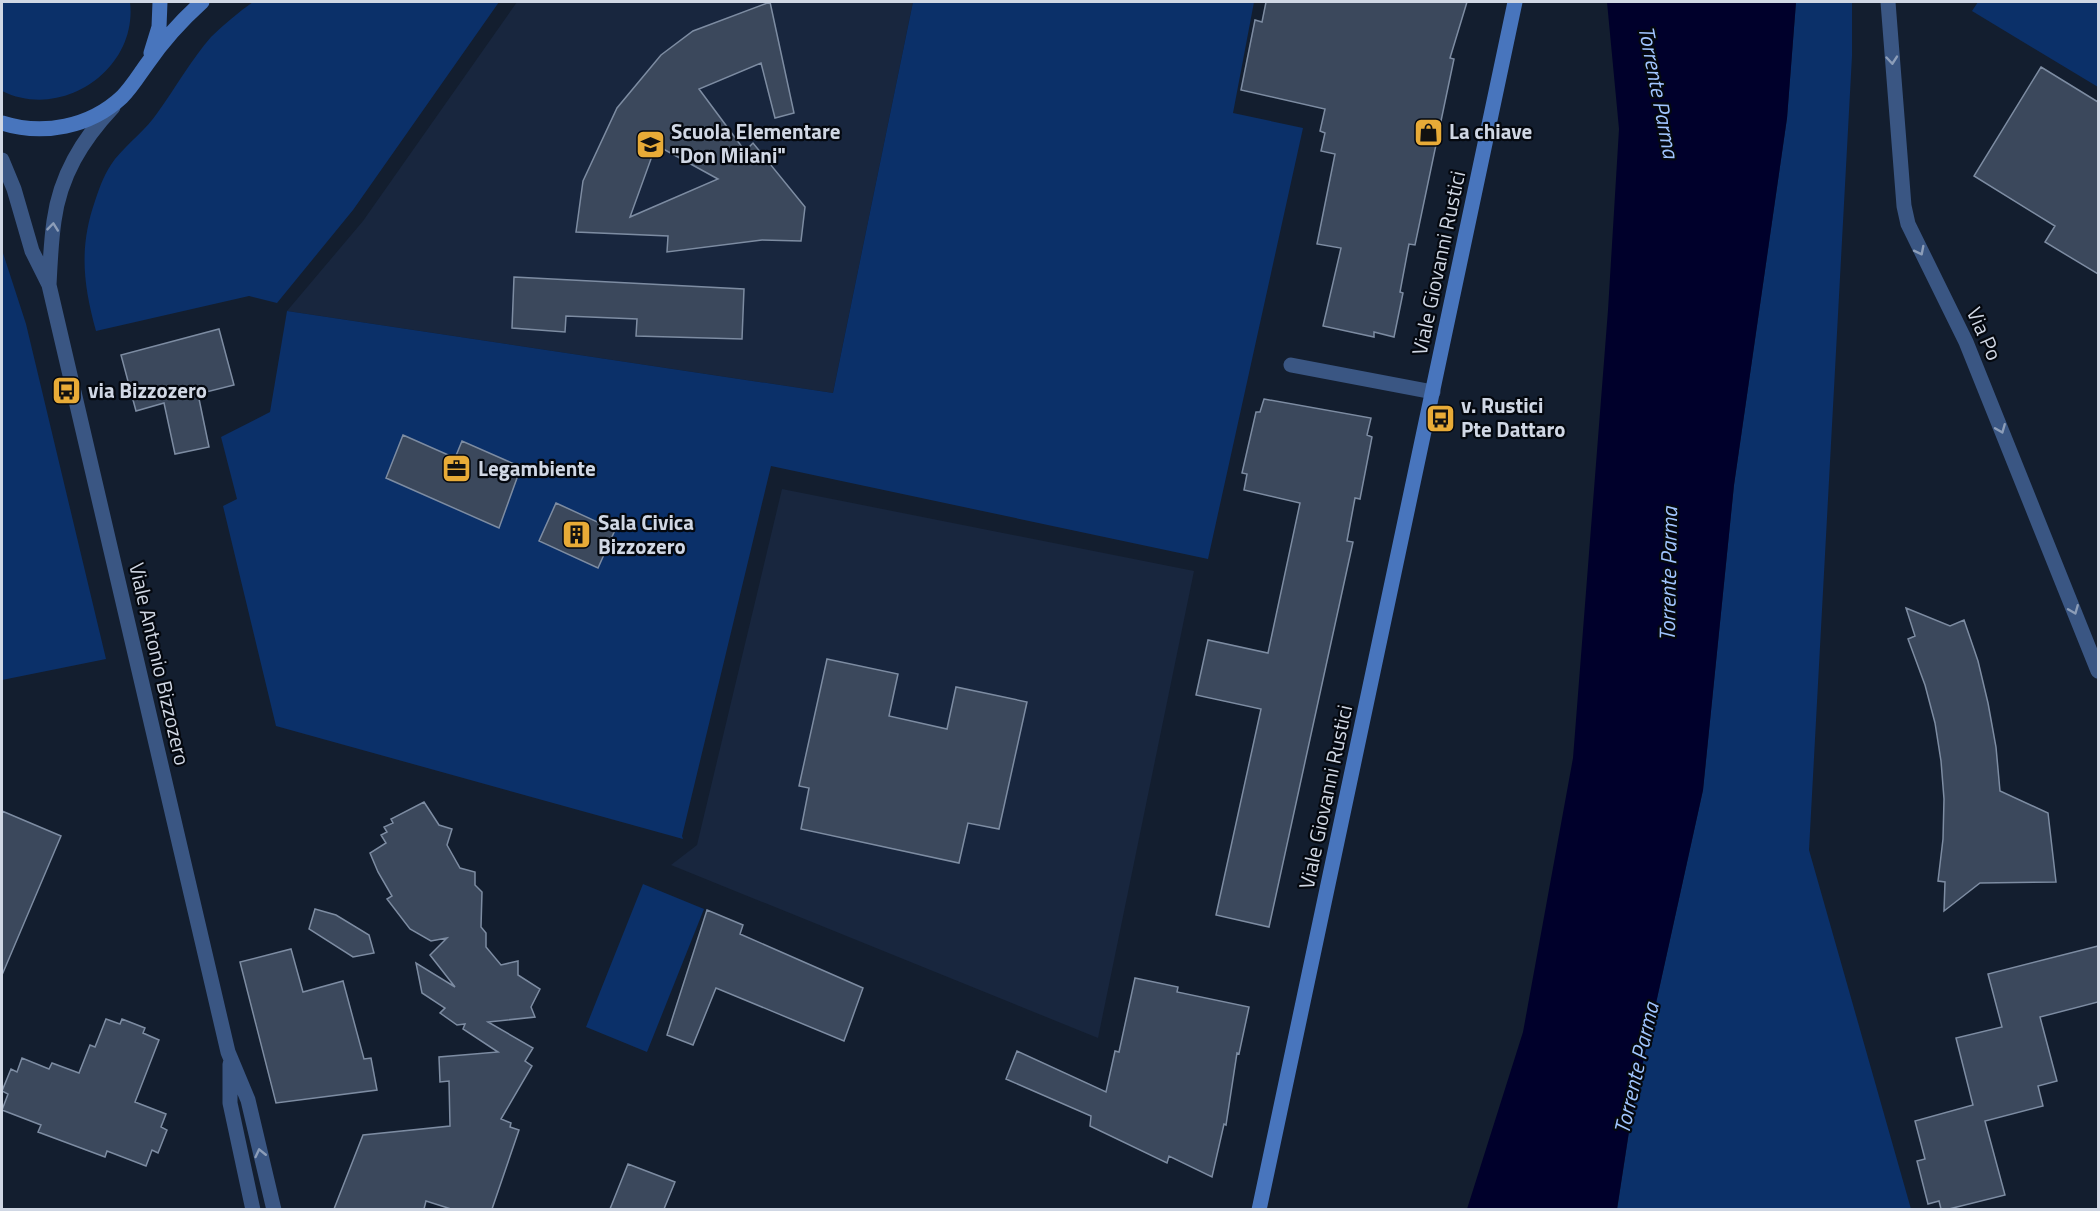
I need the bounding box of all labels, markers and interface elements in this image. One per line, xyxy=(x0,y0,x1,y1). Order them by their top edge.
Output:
water label: Torrente Parma xyxy=(1630,23,1689,163)
one-way arrow xyxy=(1886,55,1899,64)
place label: Scuola Elementare "Don Milani" xyxy=(671,115,840,171)
place label: La chiave xyxy=(1449,115,1532,147)
shop icon: La chiave xyxy=(1412,116,1444,148)
school or university icon: Scuola Elementare "Don Milani" xyxy=(634,128,666,160)
street label: Viale Giovanni Rustici xyxy=(1403,168,1473,358)
one-way arrow xyxy=(46,223,59,232)
one-way arrow xyxy=(1913,245,1925,256)
street label: Via Po xyxy=(1959,302,2011,365)
place label: via Bizzozero xyxy=(88,374,207,406)
bus stop icon: via Bizzozero xyxy=(51,375,83,407)
place label: v. Rustici Pte Dattaro xyxy=(1461,389,1565,445)
bus stop icon: v. Rustici Pte Dattaro xyxy=(1424,402,1456,434)
one-way arrow xyxy=(1994,422,2006,433)
place label: Legambiente xyxy=(478,452,596,484)
office icon: Legambiente xyxy=(441,453,473,485)
water label: Torrente Parma xyxy=(1650,505,1686,641)
place label: Sala Civica Bizzozero xyxy=(598,506,694,562)
building icon: Sala Civica Bizzozero xyxy=(561,519,593,551)
street label: Viale Antonio Bizzozero xyxy=(121,559,199,768)
one-way arrow xyxy=(2067,603,2079,614)
street label: Viale Giovanni Rustici xyxy=(1290,702,1360,892)
water label: Torrente Parma xyxy=(1604,997,1668,1137)
one-way arrow xyxy=(255,1148,268,1158)

